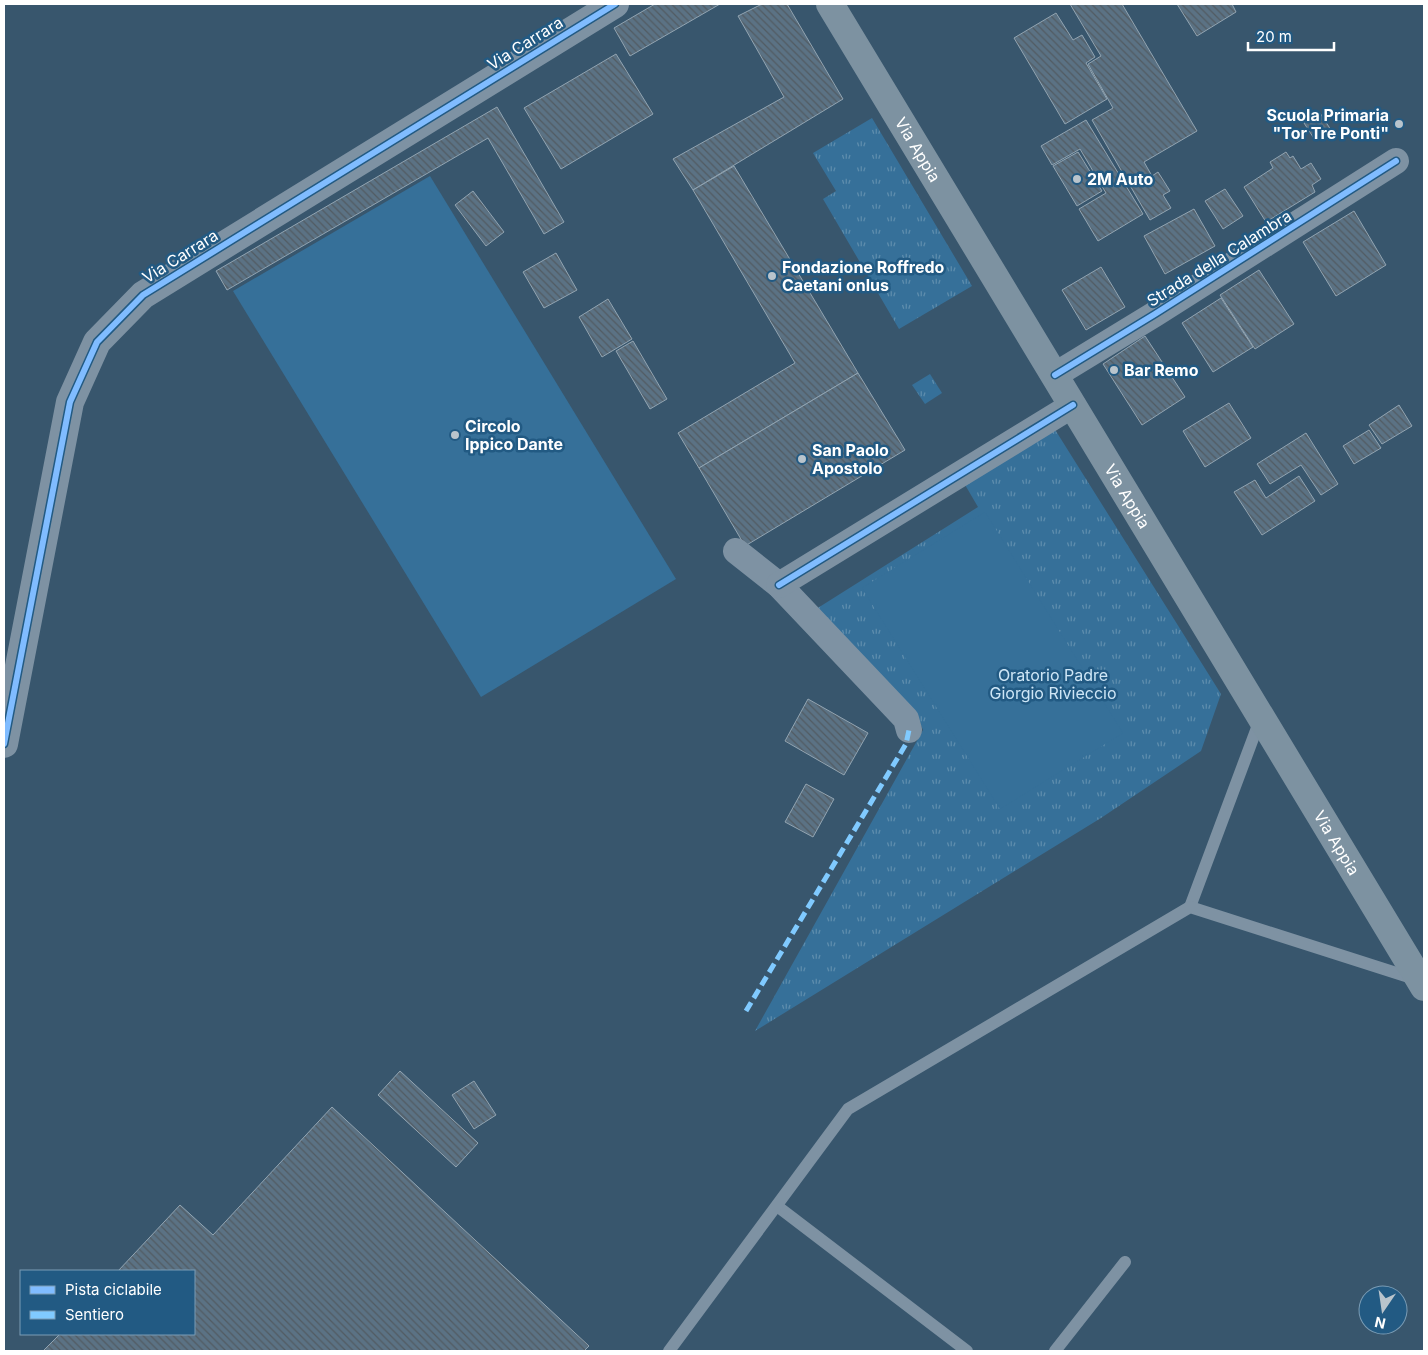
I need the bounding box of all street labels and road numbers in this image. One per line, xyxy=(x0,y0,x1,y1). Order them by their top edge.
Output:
street label: Via Carrara xyxy=(484,12,566,74)
street label: Via Appia xyxy=(891,114,945,185)
street label: Strada della Calambra xyxy=(1143,205,1295,311)
street label: Via Carrara xyxy=(139,225,221,287)
street label: Via Appia xyxy=(1100,460,1155,532)
street label: Via Appia xyxy=(1310,807,1364,879)

